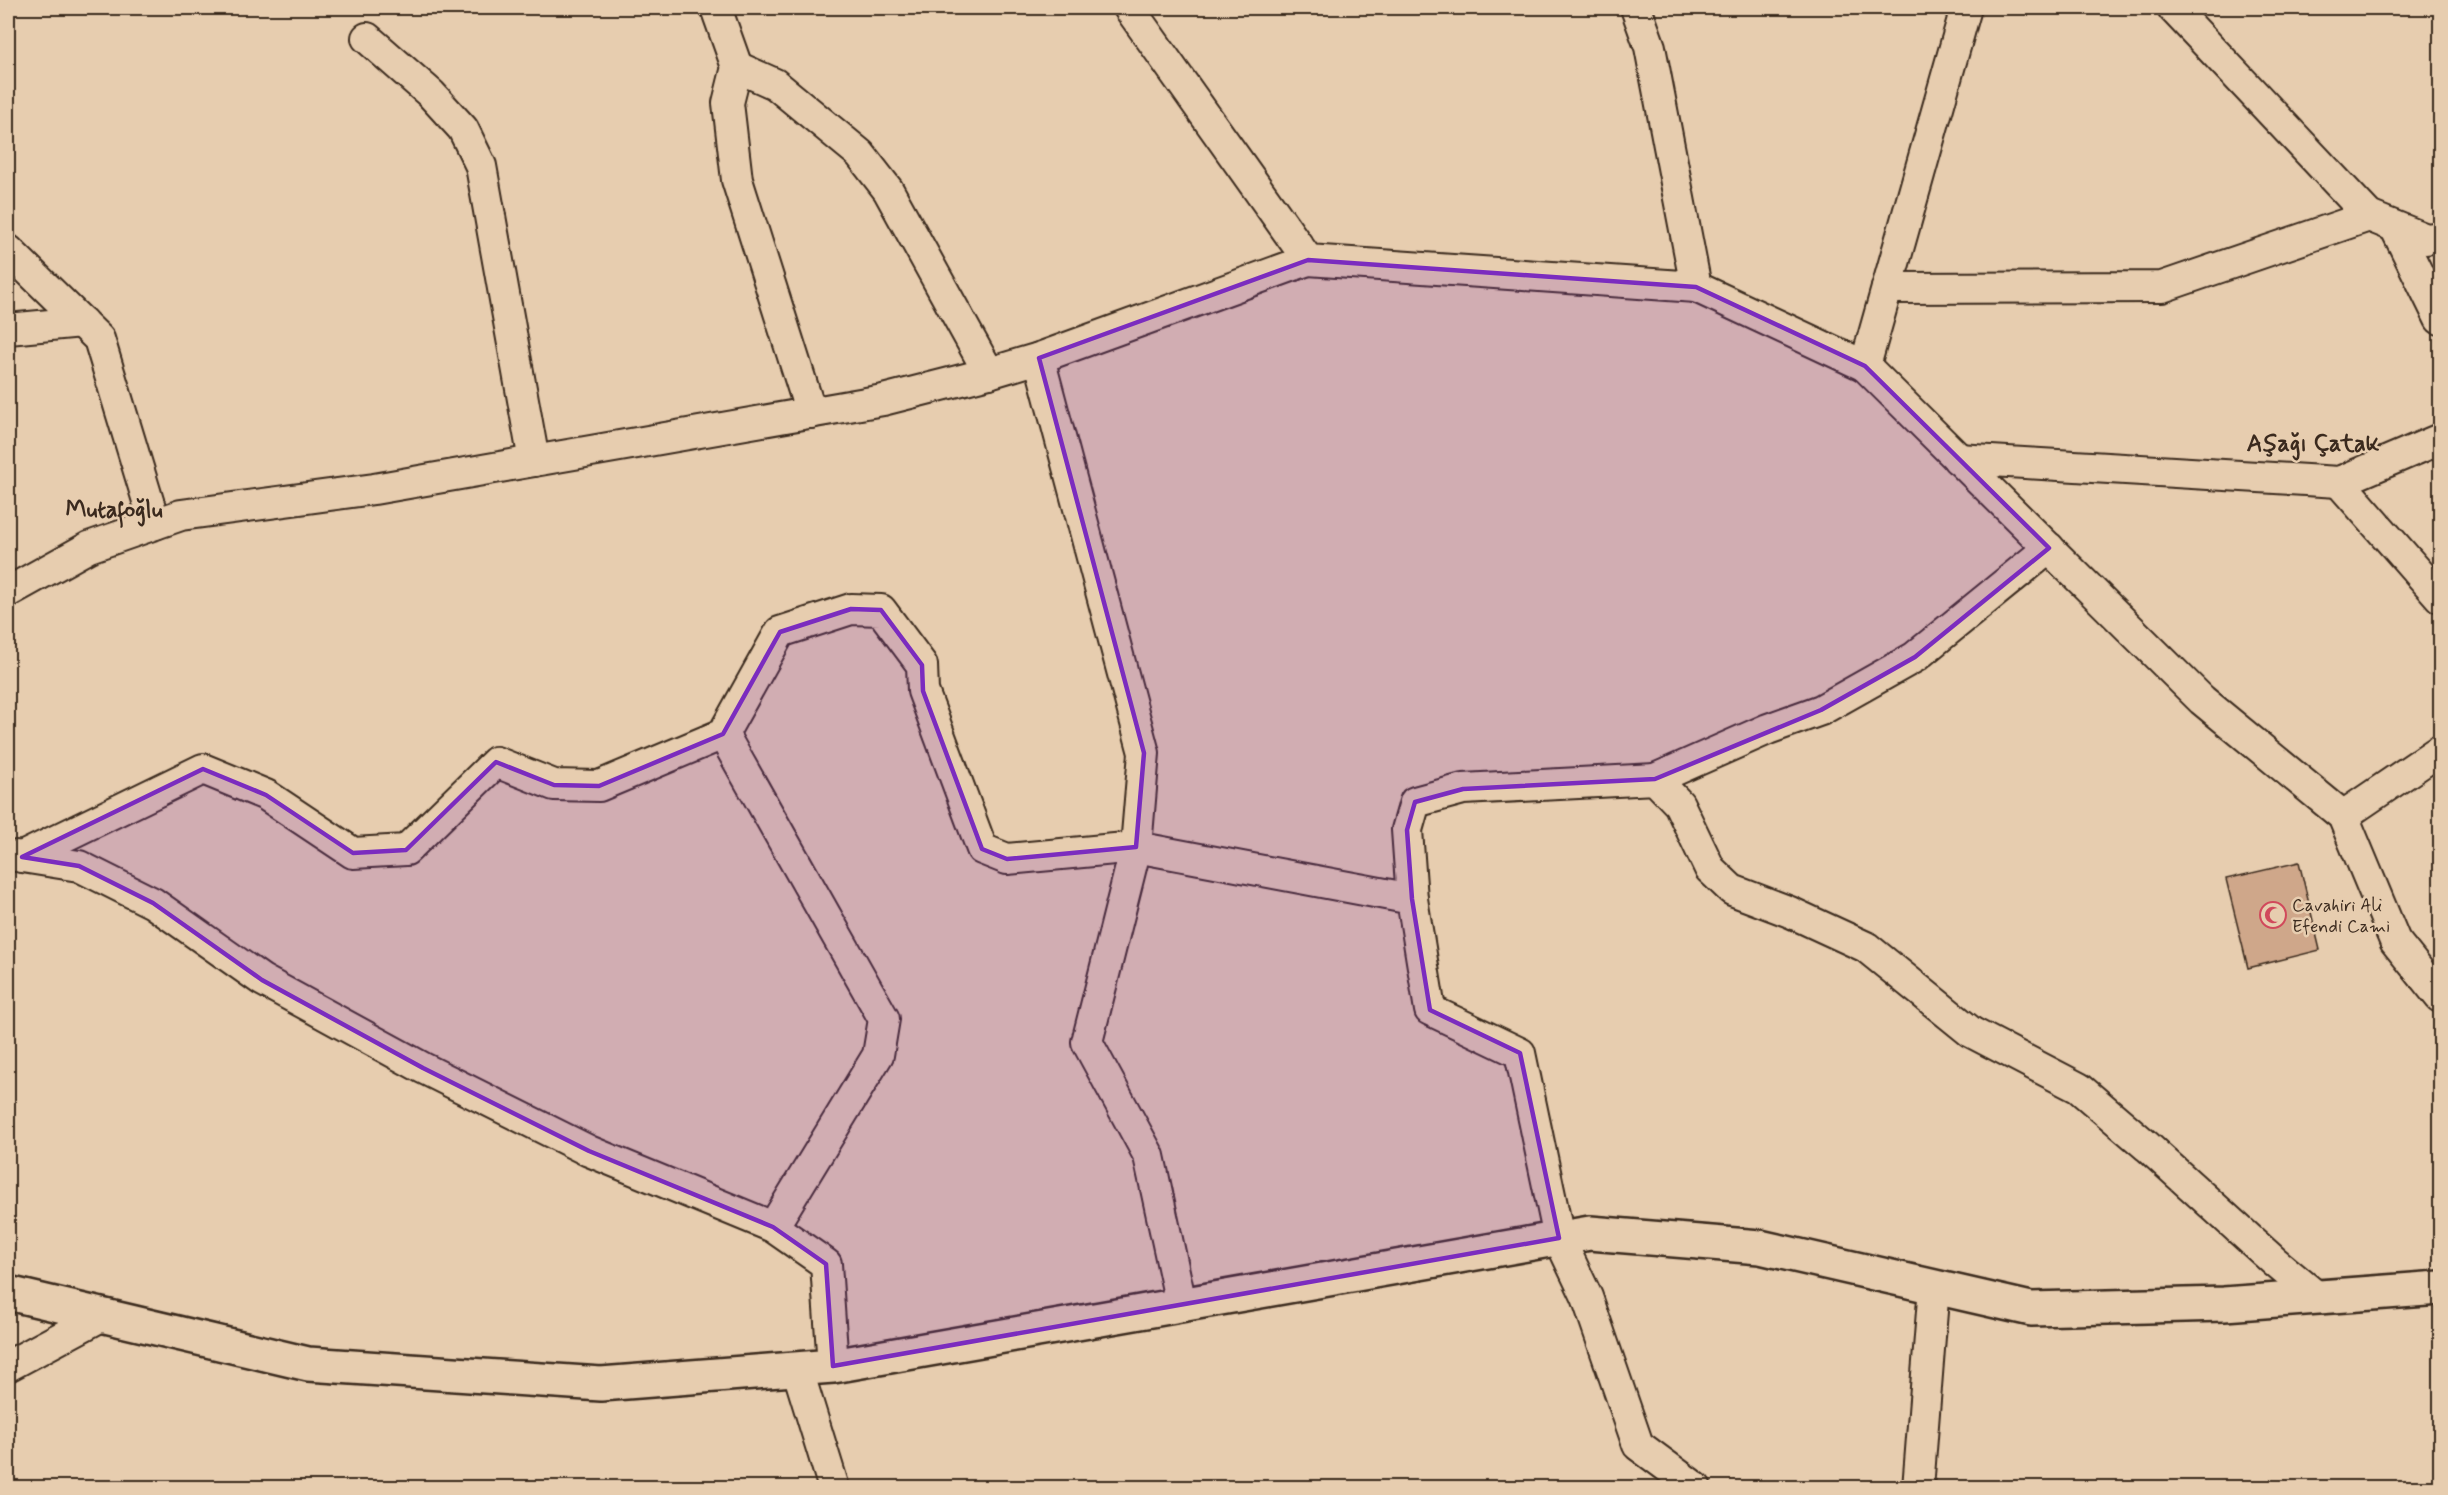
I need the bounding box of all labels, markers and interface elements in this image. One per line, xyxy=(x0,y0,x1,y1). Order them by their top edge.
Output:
district label: Aşağı Çatak xyxy=(2247,429,2380,461)
district label: Mutafoğlu xyxy=(65,495,163,528)
place label: Cavahiri Ali Efendi Cami xyxy=(2292,894,2390,939)
mosque icon: Cavahiri Ali Efendi Cami xyxy=(2258,900,2288,930)

